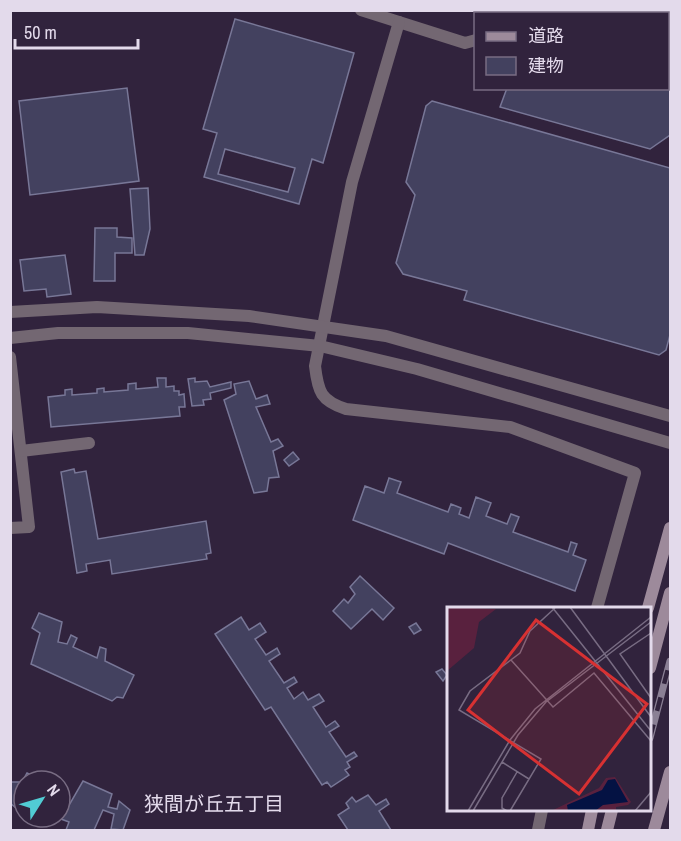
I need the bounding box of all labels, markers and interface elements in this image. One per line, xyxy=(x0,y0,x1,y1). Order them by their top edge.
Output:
scale bar xyxy=(15,12,138,50)
legend xyxy=(474,12,669,90)
text: 50 m xyxy=(24,20,57,45)
text: 道路 xyxy=(528,23,564,48)
text: 建物 xyxy=(528,53,564,78)
inset map xyxy=(447,607,651,811)
north arrow xyxy=(12,769,72,829)
text: N xyxy=(42,780,66,800)
district label: 狭間が丘五丁目 xyxy=(144,790,284,817)

